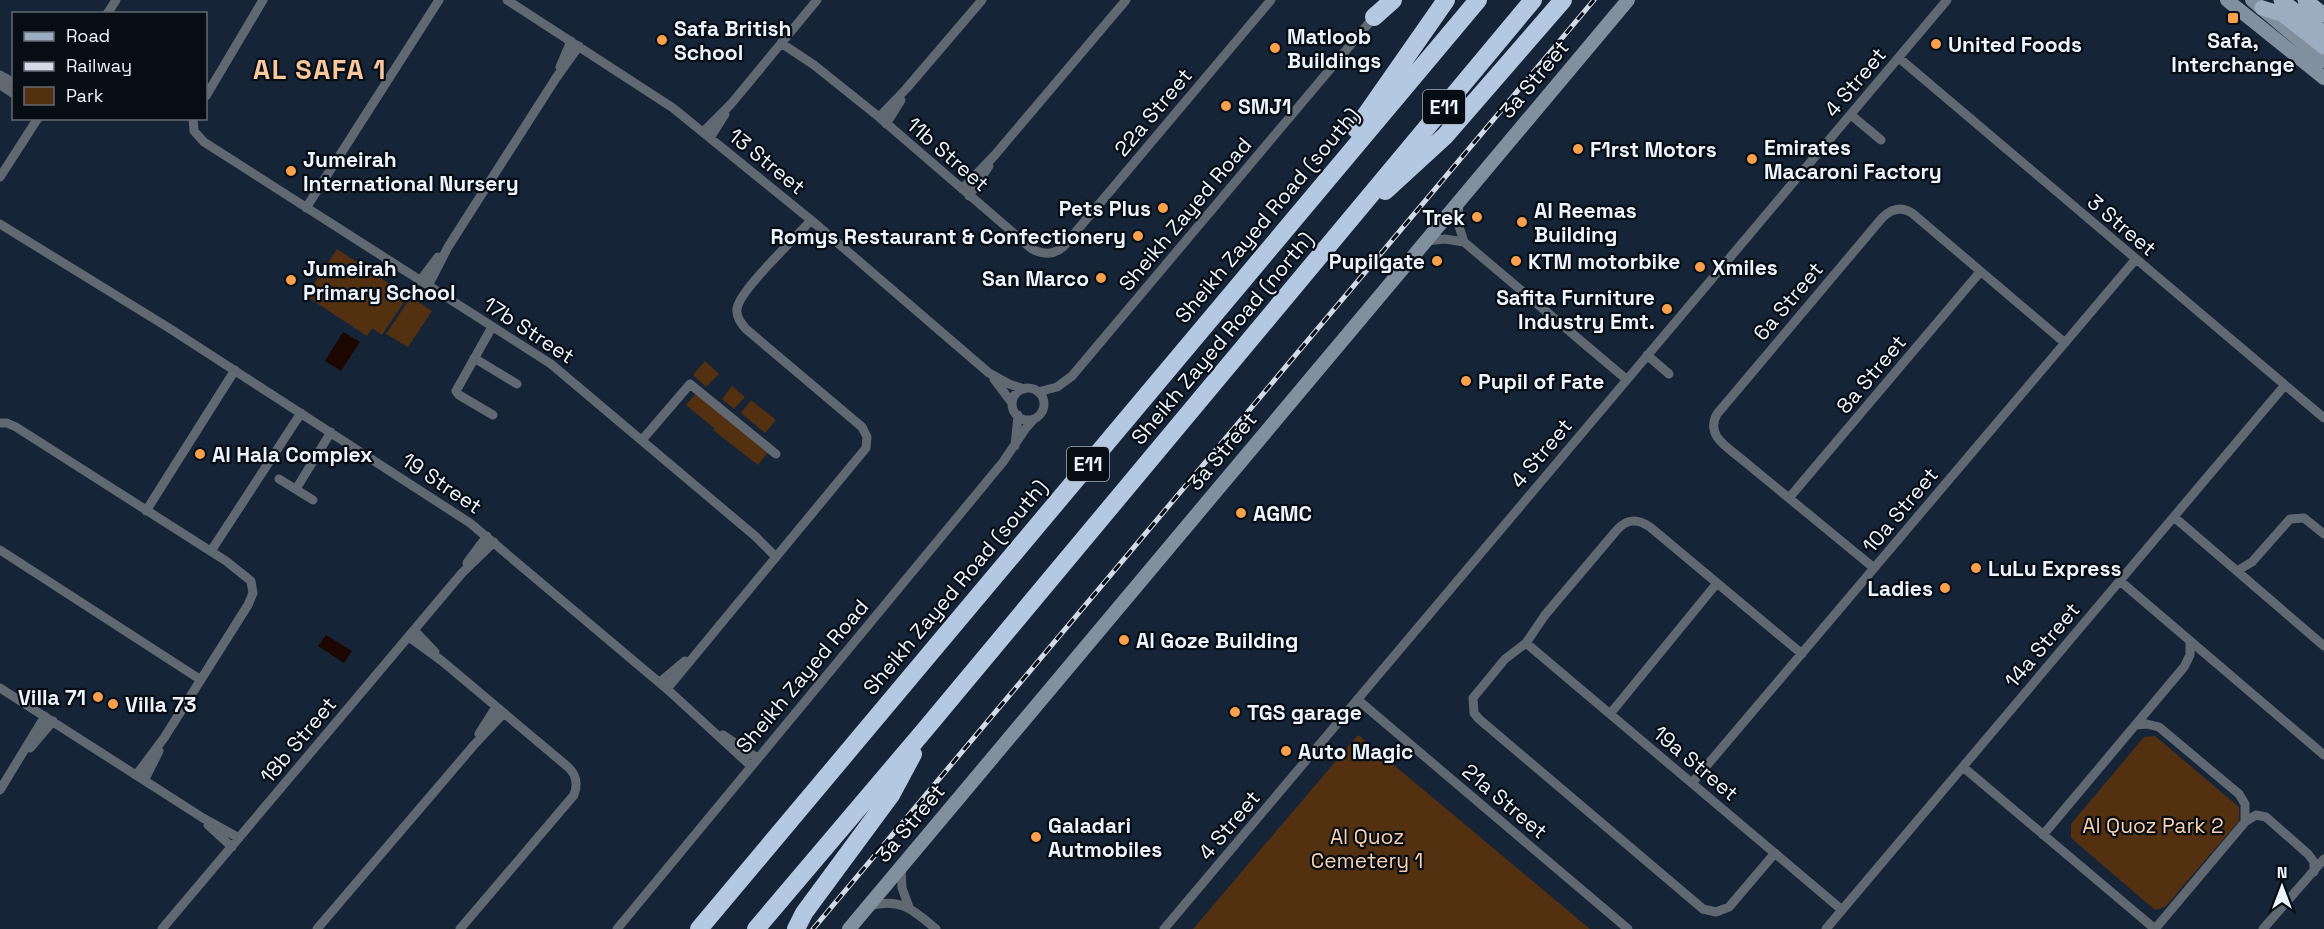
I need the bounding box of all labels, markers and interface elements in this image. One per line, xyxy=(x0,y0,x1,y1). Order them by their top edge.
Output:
marker: Safa, Interchange xyxy=(2226,11,2240,25)
legend xyxy=(12,12,207,120)
place label: Safa British School xyxy=(674,15,792,66)
place label: Matloob Buildings xyxy=(1287,23,1381,74)
text: Road xyxy=(66,24,110,47)
place label: Safa, Interchange xyxy=(2171,27,2295,78)
place label: United Foods xyxy=(1948,31,2082,58)
marker: Safa British School xyxy=(655,33,669,47)
street label: 3a Street xyxy=(1493,34,1575,124)
marker: United Foods xyxy=(1929,37,1943,51)
marker: Matloob Buildings xyxy=(1268,41,1282,55)
street label: 4 Street xyxy=(1818,42,1892,122)
district label: AL SAFA 1 xyxy=(253,52,387,87)
text: Railway xyxy=(66,54,132,77)
street label: 22a Street xyxy=(1108,62,1198,162)
text: Park xyxy=(66,84,104,107)
road number: E11 xyxy=(1423,90,1465,124)
place label: SMJ1 xyxy=(1238,93,1292,120)
marker: SMJ1 xyxy=(1219,99,1233,113)
street label: Sheikh Zayed Road (south) xyxy=(1169,102,1365,328)
street label: 11b Street xyxy=(901,111,995,197)
street label: 13 Street xyxy=(723,122,811,200)
street label: Sheikh Zayed Road xyxy=(1113,132,1257,296)
place label: Emirates Macaroni Factory xyxy=(1764,134,1942,185)
place label: F1rst Motors xyxy=(1590,136,1717,163)
marker: F1rst Motors xyxy=(1571,142,1585,156)
place label: Jumeirah International Nursery xyxy=(303,146,519,197)
marker: Emirates Macaroni Factory xyxy=(1745,152,1759,166)
marker: Jumeirah International Nursery xyxy=(284,164,298,178)
street label: 3 Street xyxy=(2082,188,2162,262)
place label: Pets Plus xyxy=(1059,195,1151,222)
place label: Al Reemas Building xyxy=(1534,197,1637,248)
marker: Pets Plus xyxy=(1156,201,1170,215)
place label: Trek xyxy=(1422,204,1465,231)
marker: Trek xyxy=(1470,210,1484,224)
marker: Al Reemas Building xyxy=(1515,215,1529,229)
place label: Romys Restaurant & Confectionery xyxy=(771,223,1126,250)
street label: Sheikh Zayed Road (north) xyxy=(1125,226,1319,450)
marker: Romys Restaurant & Confectionery xyxy=(1131,229,1145,243)
place label: Pupilgate xyxy=(1329,248,1425,275)
place label: KTM motorbike xyxy=(1528,248,1680,275)
marker: Pupilgate xyxy=(1430,254,1444,268)
marker: KTM motorbike xyxy=(1509,254,1523,268)
place label: Xmiles xyxy=(1712,254,1778,281)
place label: Jumeirah Primary School xyxy=(303,255,456,306)
street label: 6a Street xyxy=(1747,256,1829,346)
marker: Xmiles xyxy=(1693,260,1707,274)
place label: San Marco xyxy=(982,265,1089,292)
marker: San Marco xyxy=(1094,271,1108,285)
marker: Jumeirah Primary School xyxy=(284,273,298,287)
place label: Safita Furniture Industry Emt. xyxy=(1496,284,1655,335)
street label: 17b Street xyxy=(478,290,580,370)
marker: Safita Furniture Industry Emt. xyxy=(1660,302,1674,316)
street label: 8a Street xyxy=(1830,329,1912,419)
place label: Pupil of Fate xyxy=(1478,368,1604,395)
marker: Pupil of Fate xyxy=(1459,374,1473,388)
street label: 3a Street xyxy=(1181,406,1263,496)
street label: 4 Street xyxy=(1504,413,1578,493)
place label: Al Hala Complex xyxy=(212,441,372,468)
street label: 19 Street xyxy=(397,446,487,520)
marker: Al Hala Complex xyxy=(193,447,207,461)
road number: E11 xyxy=(1067,447,1109,481)
street label: 10a Street xyxy=(1856,462,1944,558)
street label: Sheikh Zayed Road (south) xyxy=(857,474,1053,700)
place label: AGMC xyxy=(1253,500,1312,527)
marker: AGMC xyxy=(1234,506,1248,520)
place label: LuLu Express xyxy=(1988,555,2122,582)
marker: LuLu Express xyxy=(1969,561,1983,575)
place label: Ladies xyxy=(1868,575,1933,602)
marker: Ladies xyxy=(1938,581,1952,595)
street label: Sheikh Zayed Road xyxy=(730,594,874,758)
street label: 14a Street xyxy=(1998,597,2086,693)
place label: Al Goze Building xyxy=(1136,627,1298,654)
marker: Al Goze Building xyxy=(1117,633,1131,647)
place label: Villa 71 xyxy=(18,684,86,711)
marker: Villa 71 xyxy=(91,690,105,704)
place label: Villa 73 xyxy=(125,691,197,718)
street label: 18b Street xyxy=(254,691,342,789)
marker: Villa 73 xyxy=(106,697,120,711)
place label: TGS garage xyxy=(1247,699,1362,726)
marker: TGS garage xyxy=(1228,705,1242,719)
street label: 19a Street xyxy=(1648,719,1744,807)
place label: Auto Magic xyxy=(1298,738,1413,765)
marker: Auto Magic xyxy=(1279,744,1293,758)
street label: 21a Street xyxy=(1457,758,1553,844)
street label: 3a Street xyxy=(869,778,951,868)
street label: 4 Street xyxy=(1192,785,1266,865)
place label: Galadari Autmobiles xyxy=(1048,812,1162,863)
park label: Al Quoz Park 2 xyxy=(2082,812,2224,839)
park label: Al Quoz Cemetery 1 xyxy=(1311,823,1423,874)
marker: Galadari Autmobiles xyxy=(1029,830,1043,844)
north arrow xyxy=(2252,857,2312,917)
text: N xyxy=(2277,862,2287,883)

